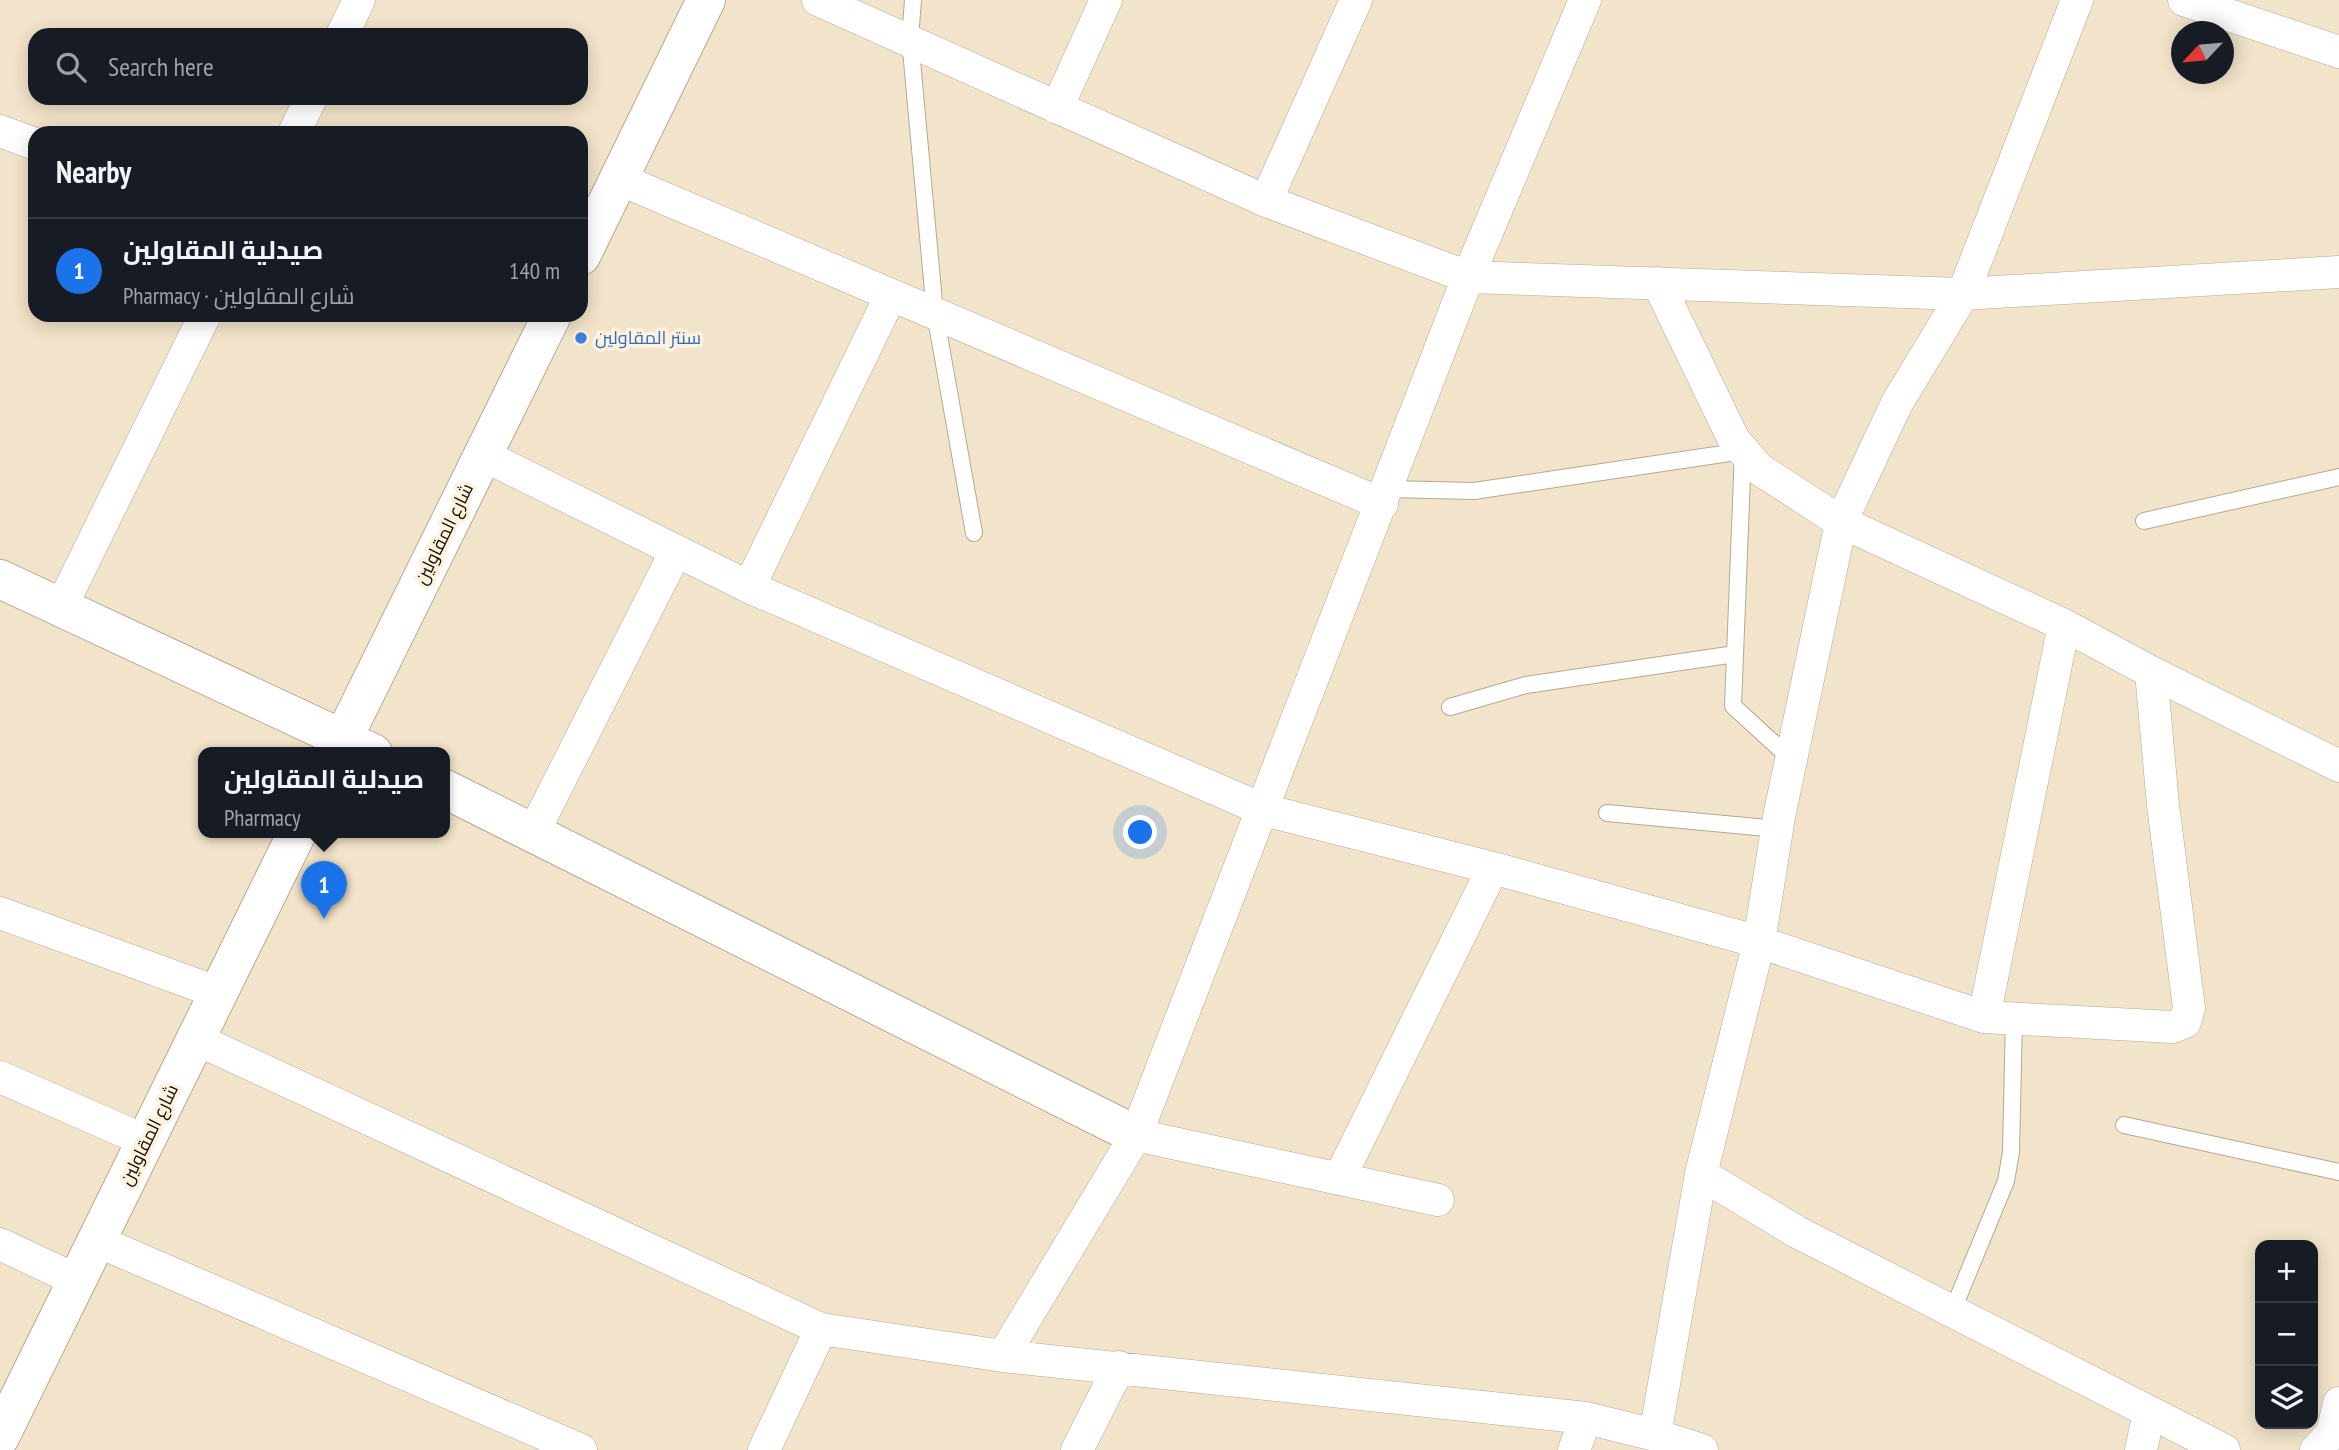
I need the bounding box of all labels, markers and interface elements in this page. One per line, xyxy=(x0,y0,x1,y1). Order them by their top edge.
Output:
north arrow xyxy=(2171,21,2234,84)
search box xyxy=(28,28,588,105)
icon: search xyxy=(52,48,90,86)
text: Search here xyxy=(108,50,214,83)
text: Nearby xyxy=(56,152,131,191)
text: صيدلية المقاولين xyxy=(123,233,323,266)
text: 1 xyxy=(74,256,85,285)
text: 140 m xyxy=(509,256,560,285)
text: Pharmacy · شارع المقاولين xyxy=(123,281,354,310)
place label: سنتر المقاولين xyxy=(595,326,701,349)
marker: سنتر المقاولين xyxy=(573,330,589,346)
street label: شارع المقاولين xyxy=(409,479,479,589)
popup xyxy=(198,747,450,838)
text: صيدلية المقاولين xyxy=(224,762,424,795)
text: Pharmacy xyxy=(224,803,301,832)
your location xyxy=(1123,815,1157,849)
pin: 1 xyxy=(301,861,347,919)
street label: شارع المقاولين xyxy=(114,1080,184,1190)
map controls xyxy=(2255,1240,2318,1429)
button: + xyxy=(2255,1240,2318,1303)
button: − xyxy=(2255,1303,2318,1366)
button: layers xyxy=(2255,1366,2318,1429)

